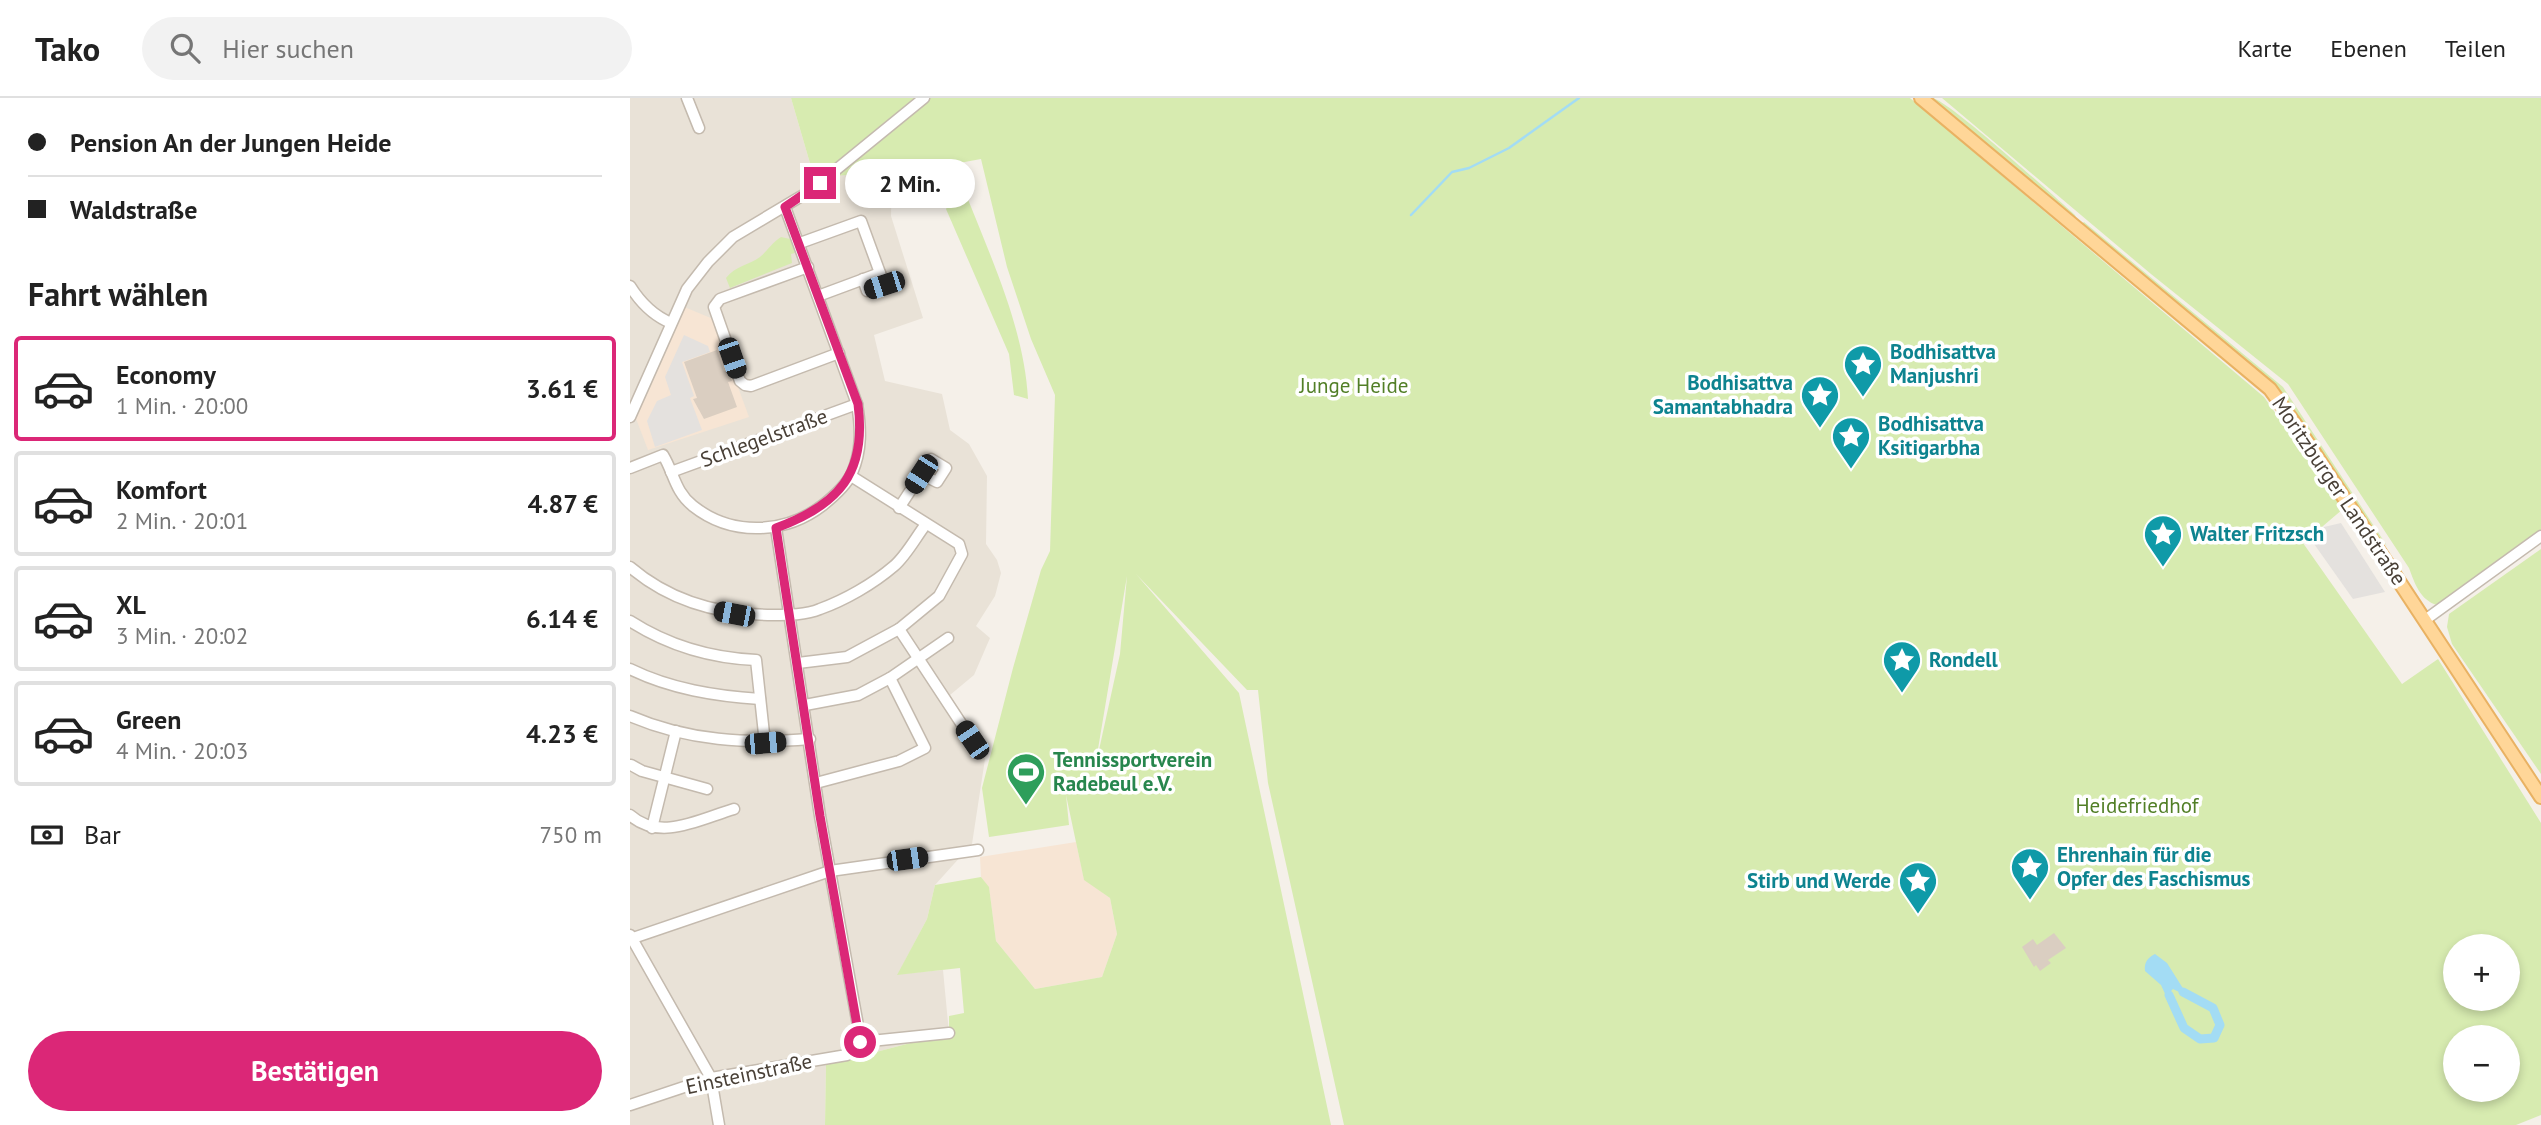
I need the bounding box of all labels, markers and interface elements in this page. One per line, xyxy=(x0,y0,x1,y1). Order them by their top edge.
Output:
search box xyxy=(142,17,632,80)
text: Tako xyxy=(35,27,100,70)
icon: search xyxy=(166,29,204,67)
text: Hier suchen xyxy=(222,32,354,65)
text: Karte xyxy=(2238,33,2292,64)
text: Ebenen xyxy=(2330,33,2407,64)
text: Teilen xyxy=(2445,33,2506,64)
text: Pension An der Jungen Heide xyxy=(70,126,391,159)
callout: 2 Min. xyxy=(844,158,974,208)
route end xyxy=(804,167,836,199)
text: 2 Min. xyxy=(879,169,941,198)
text: Waldstraße xyxy=(70,193,197,226)
car xyxy=(861,269,908,301)
text: Fahrt wählen xyxy=(28,273,208,315)
car xyxy=(716,335,749,381)
place label: Bodhisattva Manjushri xyxy=(1890,338,1996,389)
place icon: Bodhisattva Manjushri xyxy=(1842,343,1884,398)
icon: car xyxy=(32,357,95,420)
text: Economy xyxy=(116,358,216,391)
place label: Bodhisattva Samantabhadra xyxy=(1653,369,1793,420)
text: 3.61 € xyxy=(526,372,598,405)
park label: Junge Heide xyxy=(1299,372,1408,399)
place icon: Bodhisattva Samantabhadra xyxy=(1799,374,1841,429)
text: 1 Min. · 20:00 xyxy=(116,391,248,420)
street label: Moritzburger Landstraße xyxy=(2266,391,2413,590)
street label: Schlegelstraße xyxy=(697,402,831,473)
place label: Bodhisattva Ksitigarbha xyxy=(1878,410,1984,461)
place icon: Bodhisattva Ksitigarbha xyxy=(1830,415,1872,470)
car xyxy=(901,451,942,497)
icon: car xyxy=(32,472,95,535)
text: Komfort xyxy=(116,473,207,506)
text: 4.87 € xyxy=(527,487,598,520)
text: 2 Min. · 20:01 xyxy=(116,506,248,535)
place icon: Walter Fritzsch xyxy=(2142,513,2184,568)
place label: Walter Fritzsch xyxy=(2190,520,2324,547)
icon: car xyxy=(32,587,95,650)
text: XL xyxy=(116,588,146,621)
car xyxy=(712,600,757,628)
text: 6.14 € xyxy=(526,602,598,635)
text: 3 Min. · 20:02 xyxy=(116,621,248,650)
place icon: Rondell xyxy=(1881,639,1923,694)
place label: Rondell xyxy=(1929,646,1999,673)
icon: car xyxy=(32,702,95,765)
text: Green xyxy=(116,703,181,736)
text: 4.23 € xyxy=(526,717,598,750)
car xyxy=(952,717,993,763)
car xyxy=(744,731,787,755)
text: 4 Min. · 20:03 xyxy=(116,736,248,765)
place label: Tennissportverein Radebeul e.V. xyxy=(1053,746,1212,797)
sports icon: Tennissportverein Radebeul e.V. xyxy=(1005,751,1047,806)
park label: Heidefriedhof xyxy=(2076,792,2200,819)
icon: cash xyxy=(28,816,66,854)
text: Bar xyxy=(84,818,121,851)
text: 750 m xyxy=(540,820,602,849)
place label: Ehrenhain für die Opfer des Faschismus xyxy=(2057,841,2251,892)
car xyxy=(885,846,930,872)
place icon: Ehrenhain für die Opfer des Faschismus xyxy=(2009,846,2051,901)
place icon: Stirb und Werde xyxy=(1897,860,1939,915)
place label: Stirb und Werde xyxy=(1747,867,1891,894)
map controls xyxy=(2443,934,2520,1102)
button: + xyxy=(2443,934,2520,1011)
button: − xyxy=(2443,1025,2520,1102)
route start xyxy=(844,1026,876,1058)
button: Bestätigen xyxy=(28,1031,602,1111)
street label: Einsteinstraße xyxy=(683,1047,815,1100)

